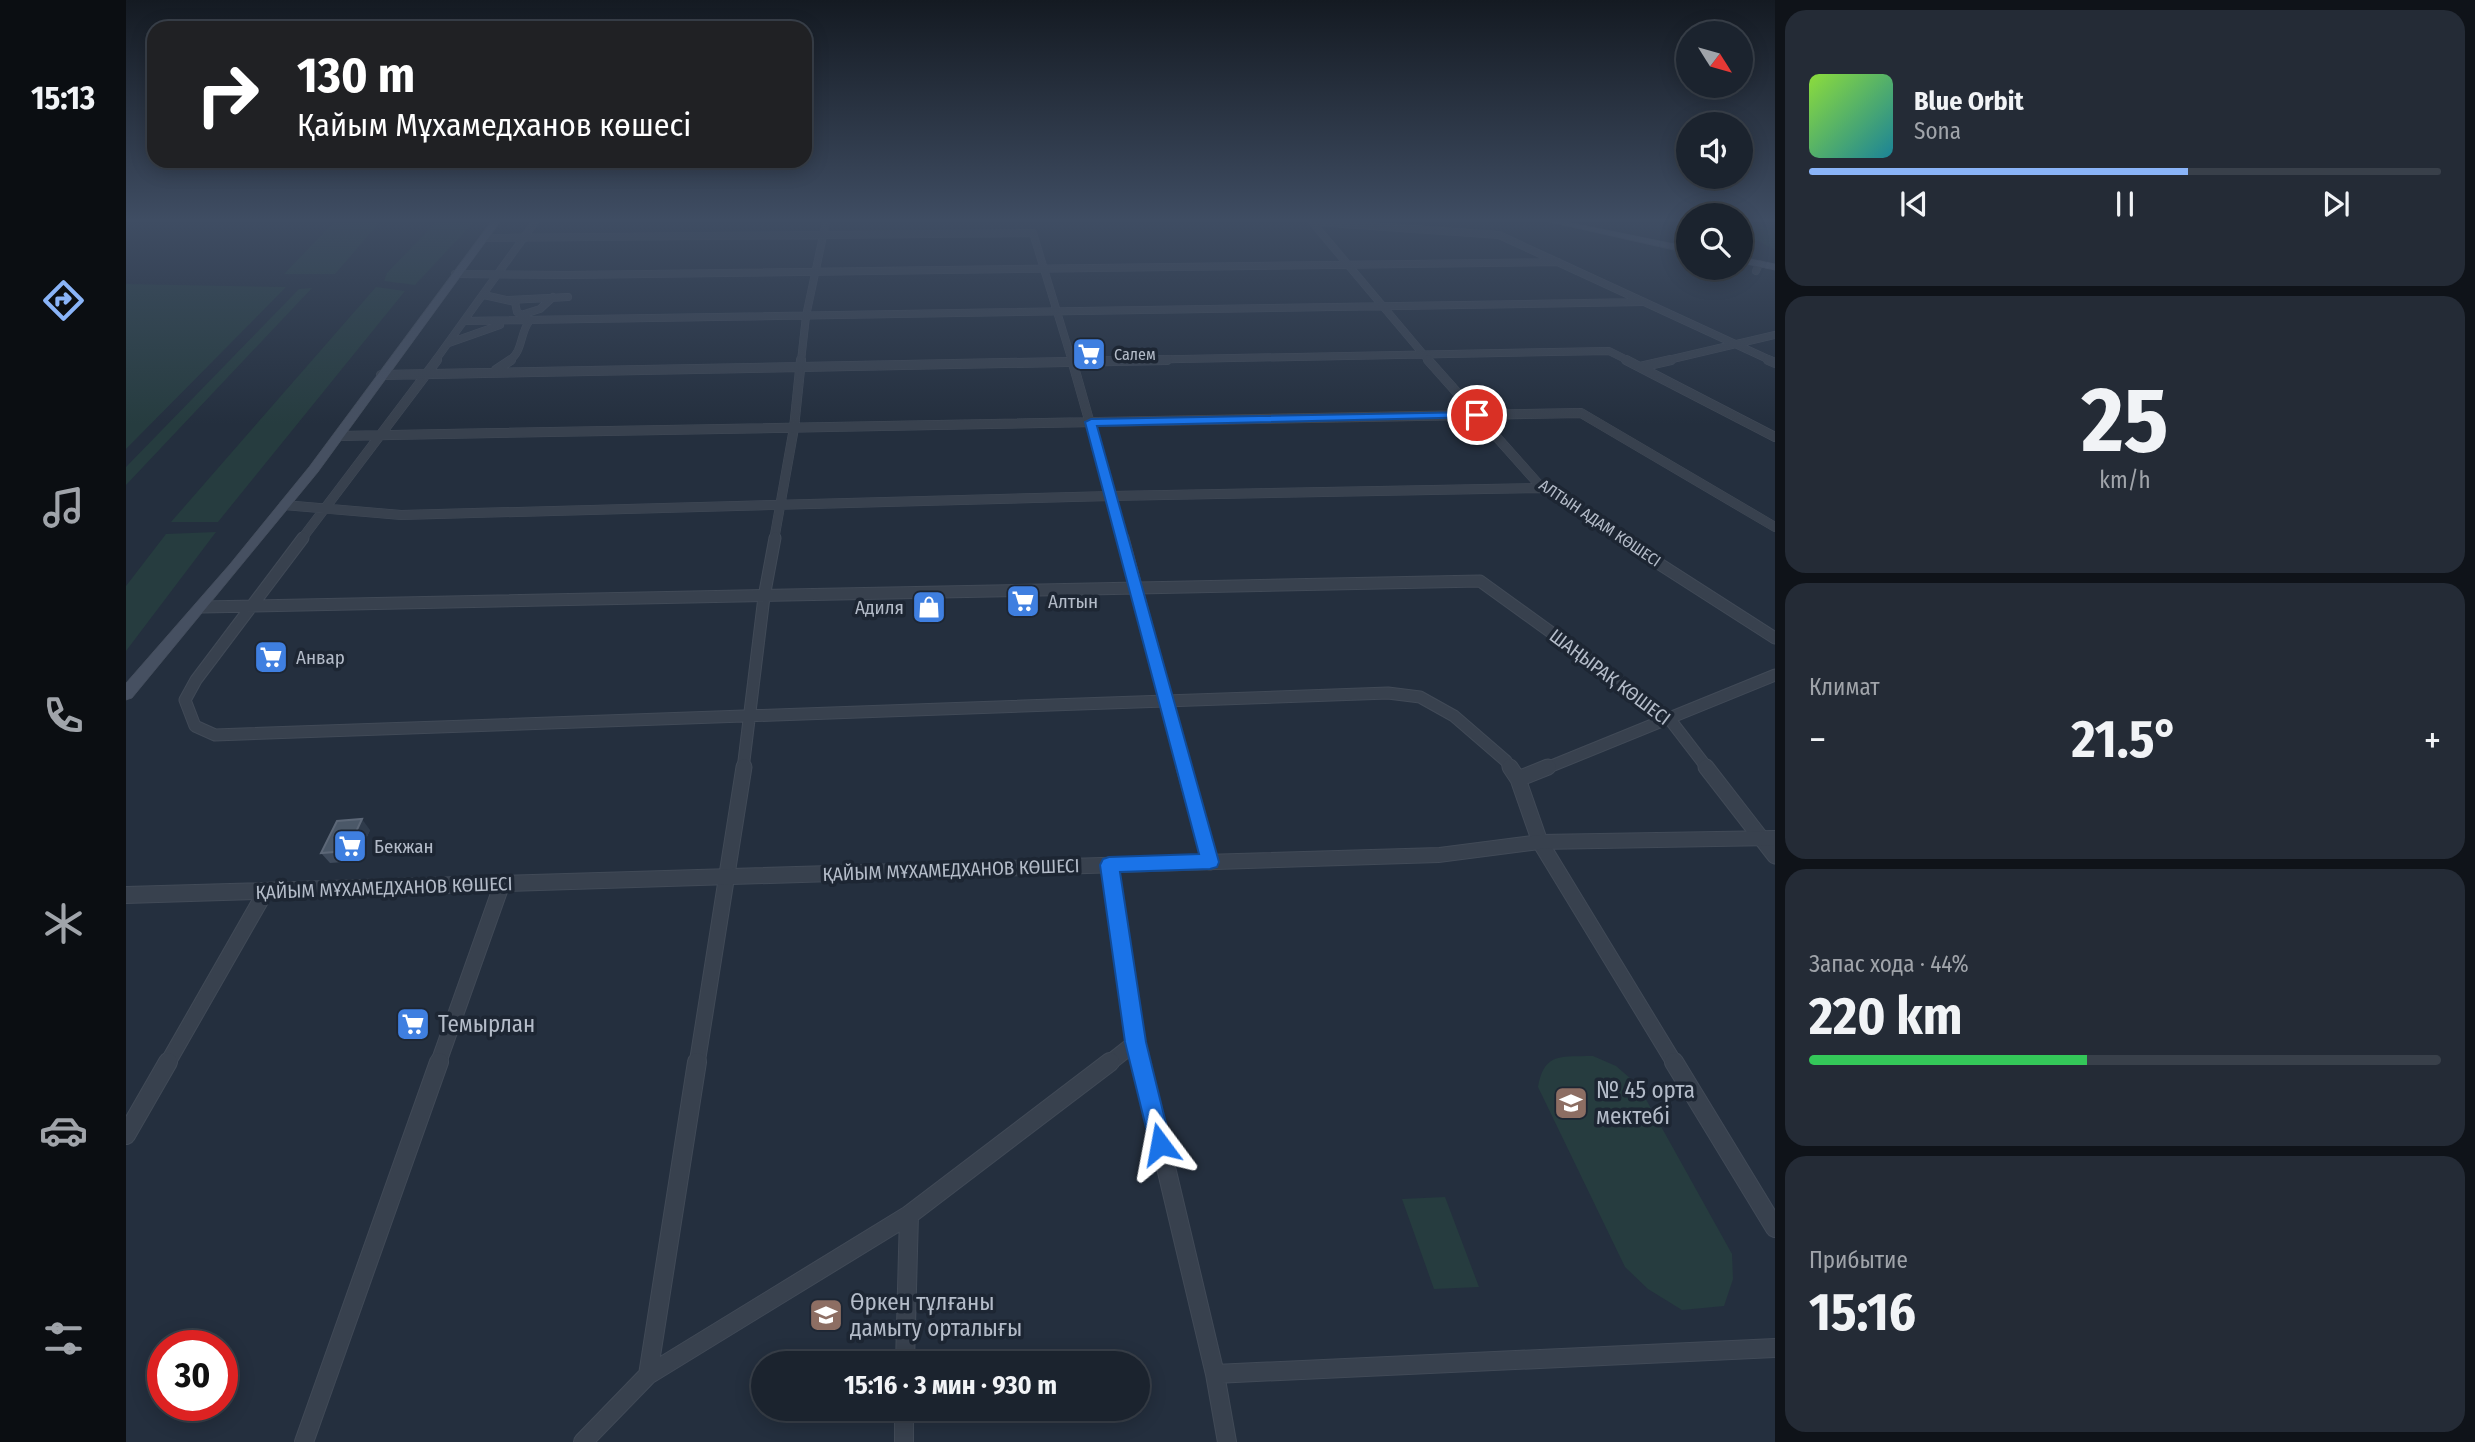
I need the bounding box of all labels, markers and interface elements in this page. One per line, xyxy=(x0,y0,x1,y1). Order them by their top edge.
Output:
north arrow xyxy=(1676,21,1754,98)
map controls xyxy=(1676,21,1753,280)
text: 130 m xyxy=(297,46,415,105)
icon: right xyxy=(182,49,273,140)
text: 15:13 xyxy=(31,79,95,117)
text: Blue Orbit xyxy=(1914,86,2024,117)
text: Қайым Мұхамедханов көшесі xyxy=(297,106,691,144)
button: sound xyxy=(1676,112,1753,189)
text: Sona xyxy=(1914,117,1961,145)
icon: previous xyxy=(1895,185,1933,223)
icon: pause xyxy=(2106,185,2144,223)
icon: next xyxy=(2317,185,2355,223)
button: search xyxy=(1676,203,1753,280)
icon: directions xyxy=(39,276,88,325)
supermarket icon: Салем xyxy=(1070,335,1108,373)
place label: Салем xyxy=(1114,345,1156,364)
text: 25 xyxy=(2082,366,2168,475)
pin xyxy=(1447,385,1507,445)
icon: arrive xyxy=(1458,396,1496,434)
text: km/h xyxy=(2099,466,2151,494)
street label: АЛТЫН АДАМ КӨШЕСІ xyxy=(1536,475,1664,571)
icon: music xyxy=(39,483,88,532)
supermarket icon: Алтын xyxy=(1004,582,1042,620)
shop icon: Адиля xyxy=(910,588,948,626)
place label: Алтын xyxy=(1048,590,1098,613)
place label: Адиля xyxy=(855,596,904,619)
street label: ШАҢЫРАҚ КӨШЕСІ xyxy=(1545,624,1675,730)
supermarket icon: Анвар xyxy=(252,638,290,676)
place label: Анвар xyxy=(296,646,345,669)
text: Климат xyxy=(1809,673,1880,701)
icon: phone xyxy=(39,691,88,740)
text: 21.5° xyxy=(2071,708,2178,771)
text: − xyxy=(1809,717,1826,763)
text: + xyxy=(2424,717,2441,763)
supermarket icon: Бекжан xyxy=(331,827,369,865)
place label: Бекжан xyxy=(374,835,434,858)
street label: ҚАЙЫМ МҰХАМЕДХАНОВ КӨШЕСІ xyxy=(822,854,1080,886)
street label: ҚАЙЫМ МҰХАМЕДХАНОВ КӨШЕСІ xyxy=(255,872,513,904)
icon: climate xyxy=(39,899,88,948)
text: Запас хода · 44% xyxy=(1809,950,1969,978)
text: 220 km xyxy=(1809,985,1963,1048)
supermarket icon: Темырлан xyxy=(394,1005,432,1043)
place label: Темырлан xyxy=(438,1010,535,1038)
place label: № 45 орта мектебі xyxy=(1596,1076,1695,1130)
school or university icon: № 45 орта мектебі xyxy=(1552,1084,1590,1122)
icon: car xyxy=(39,1106,88,1155)
position arrow xyxy=(1123,1107,1197,1181)
text: Прибытие xyxy=(1809,1246,1908,1274)
text: 15:16 xyxy=(1809,1281,1916,1344)
place label: Өркен тұлғаны дамыту орталығы xyxy=(850,1288,1022,1342)
school or university icon: Өркен тұлғаны дамыту орталығы xyxy=(807,1296,845,1334)
icon: filters xyxy=(39,1314,88,1363)
speed limit sign: 30 xyxy=(147,1330,238,1421)
text: 15:16 · 3 мин · 930 m xyxy=(844,1370,1057,1401)

